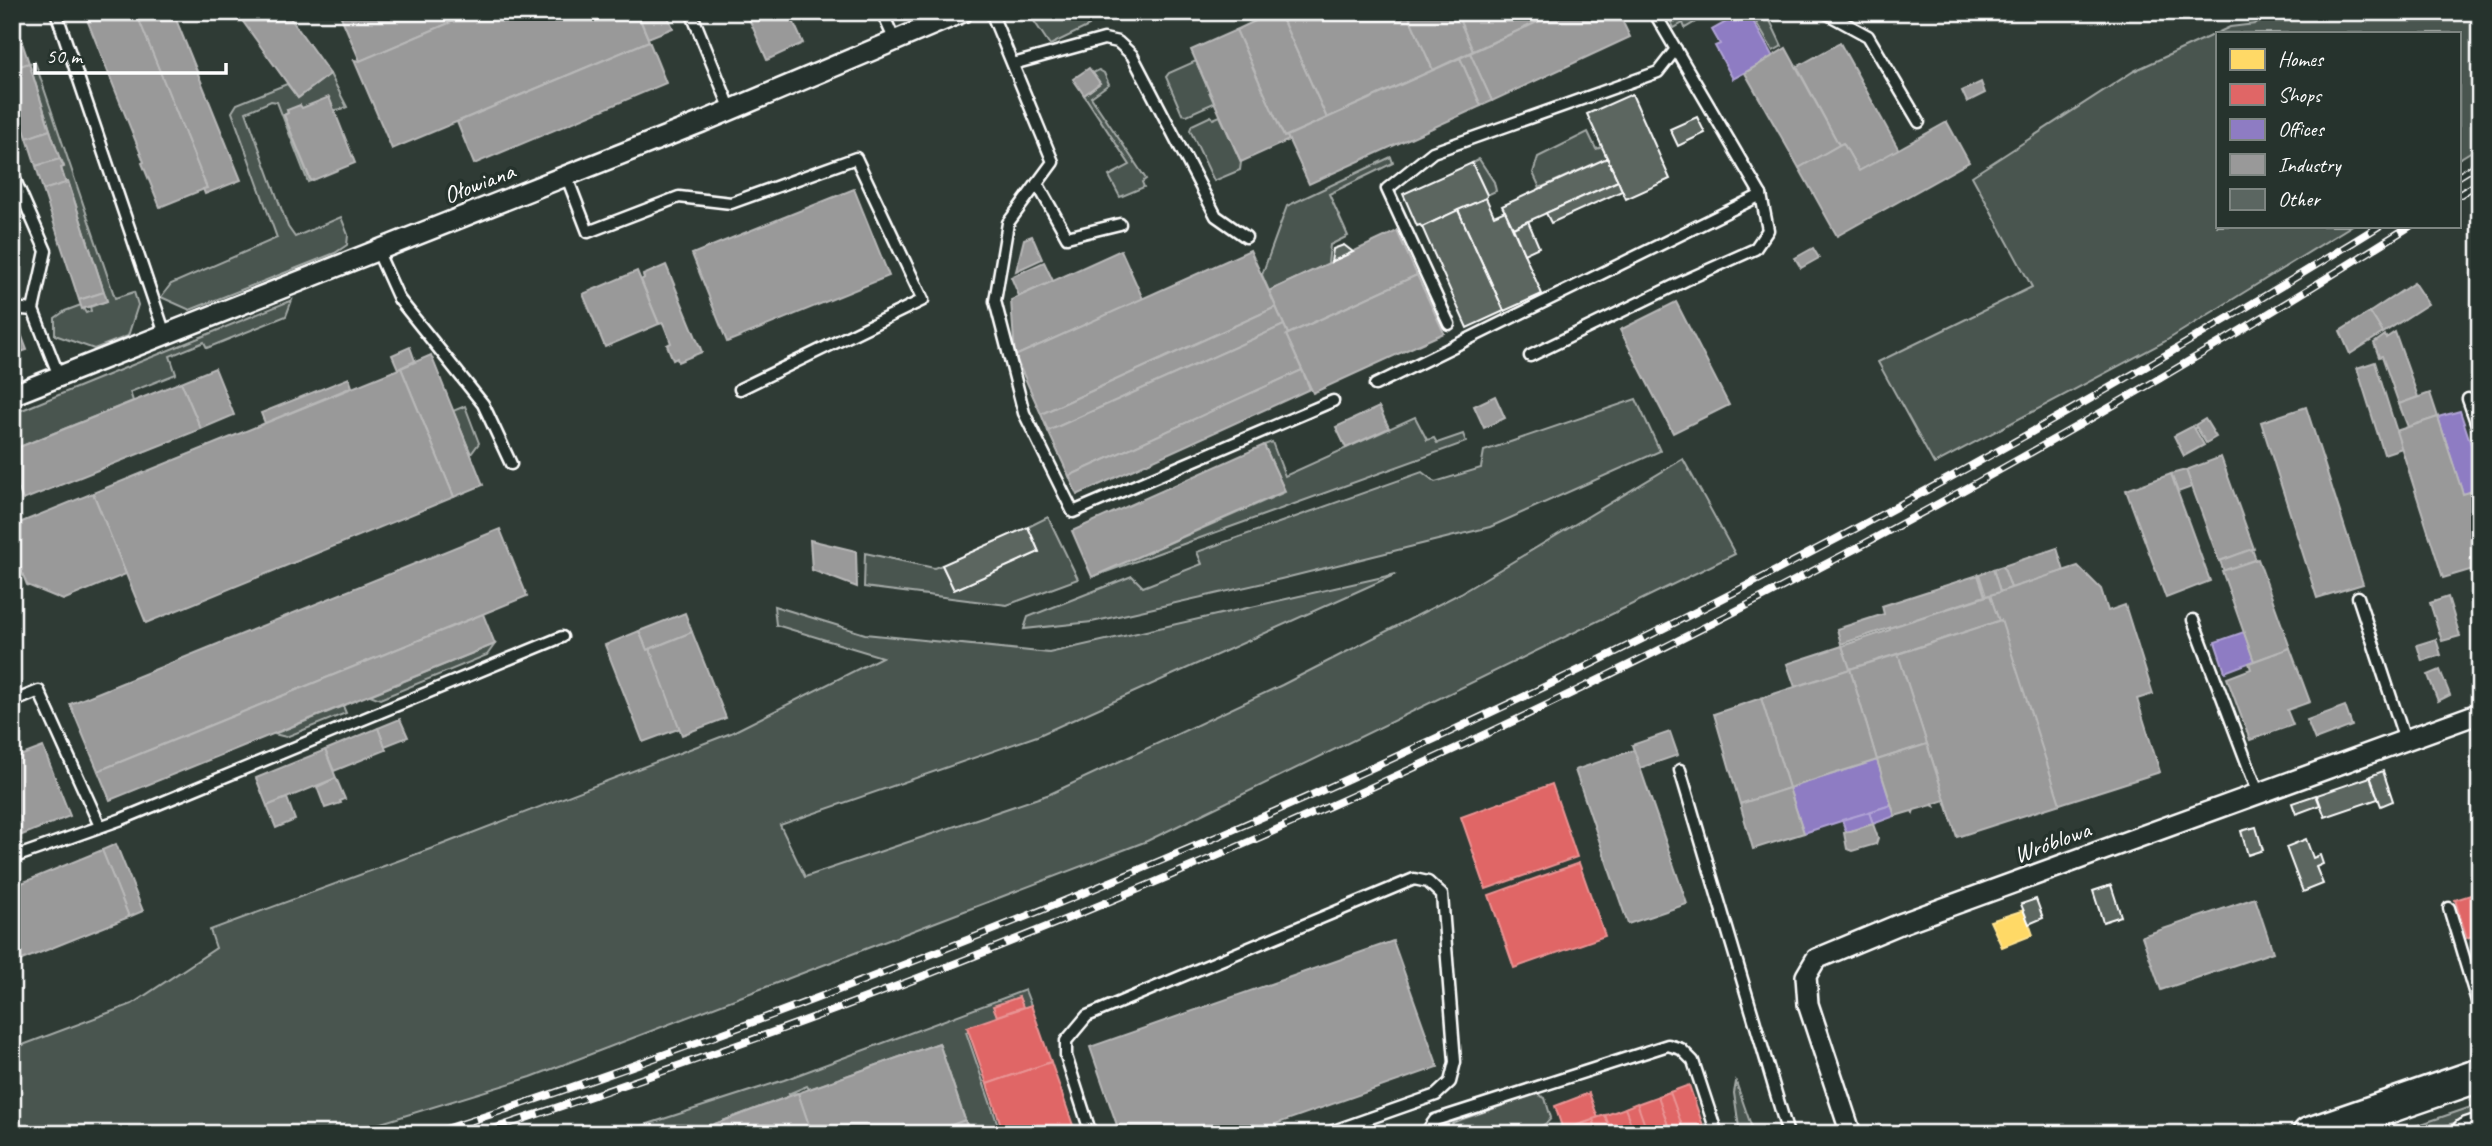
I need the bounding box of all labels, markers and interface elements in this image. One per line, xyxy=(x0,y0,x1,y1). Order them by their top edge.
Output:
scale bar xyxy=(35,32,226,76)
legend xyxy=(2216,32,2460,228)
text: 50 m xyxy=(46,43,84,69)
text: Homes xyxy=(2278,46,2325,72)
text: Shops xyxy=(2278,82,2323,108)
text: Offices xyxy=(2278,116,2325,142)
text: Industry xyxy=(2278,152,2342,178)
street label: Ołowiana xyxy=(439,155,520,210)
text: Other xyxy=(2278,186,2321,212)
street label: Wróblowa xyxy=(2010,814,2096,870)

